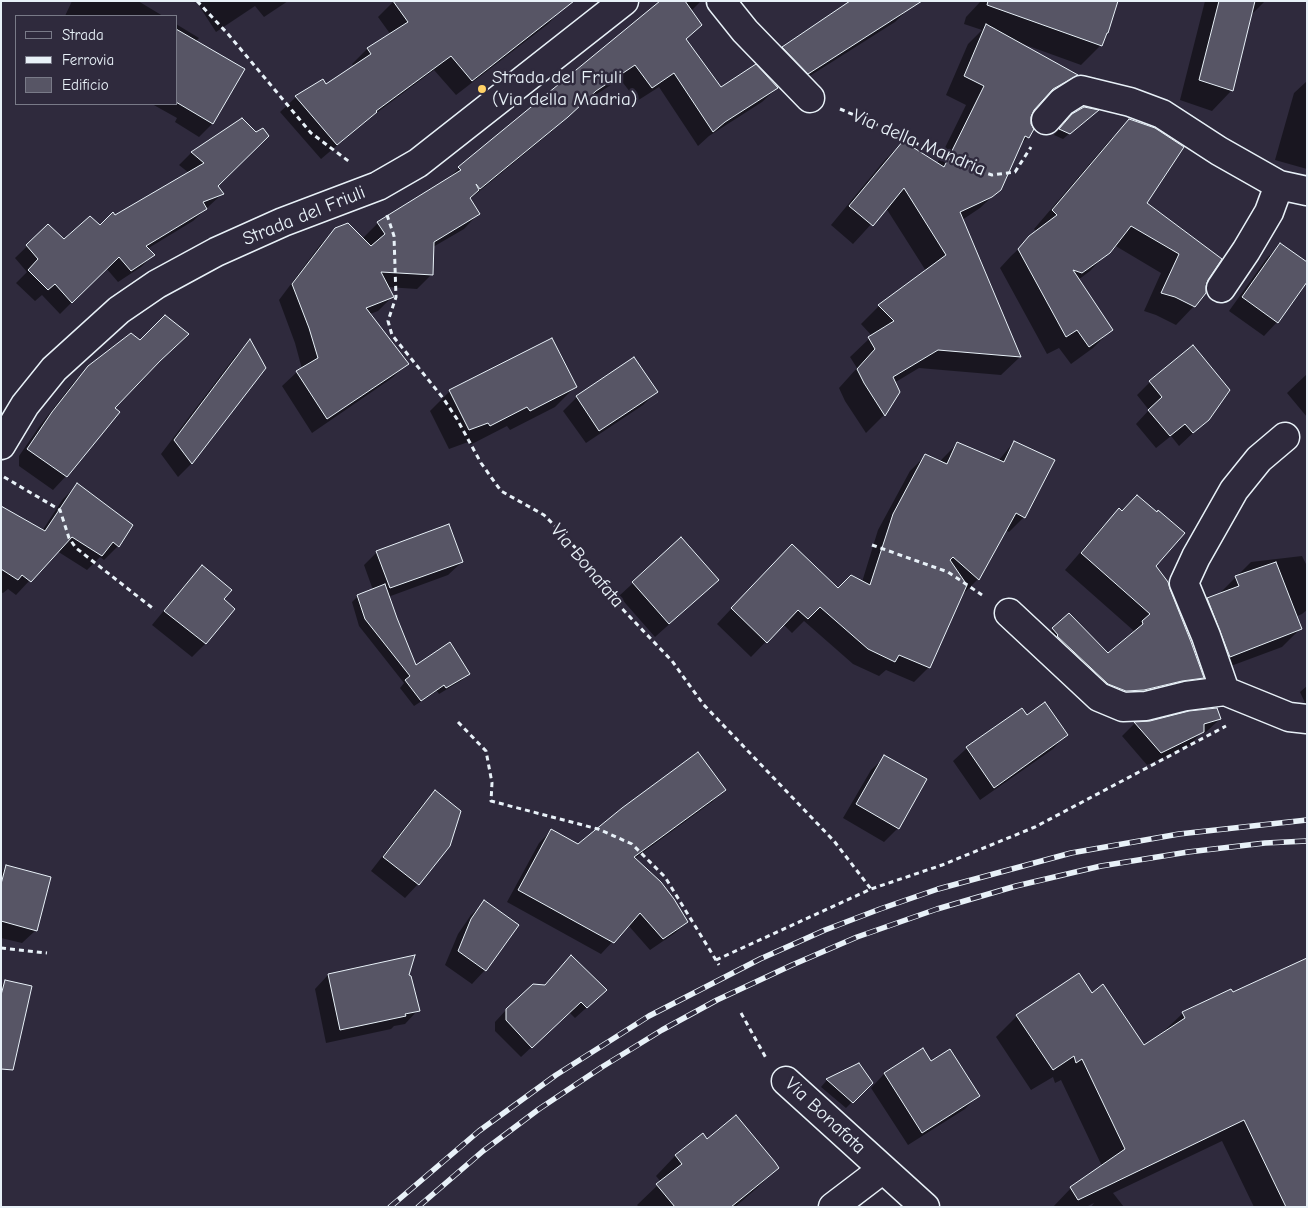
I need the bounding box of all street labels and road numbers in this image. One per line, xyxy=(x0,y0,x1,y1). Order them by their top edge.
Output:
street label: Via della Mandria xyxy=(849,105,989,181)
street label: Strada del Friuli xyxy=(239,181,369,251)
street label: Via Bonafata xyxy=(545,520,629,612)
street label: Via Bonafata xyxy=(780,1073,870,1159)

